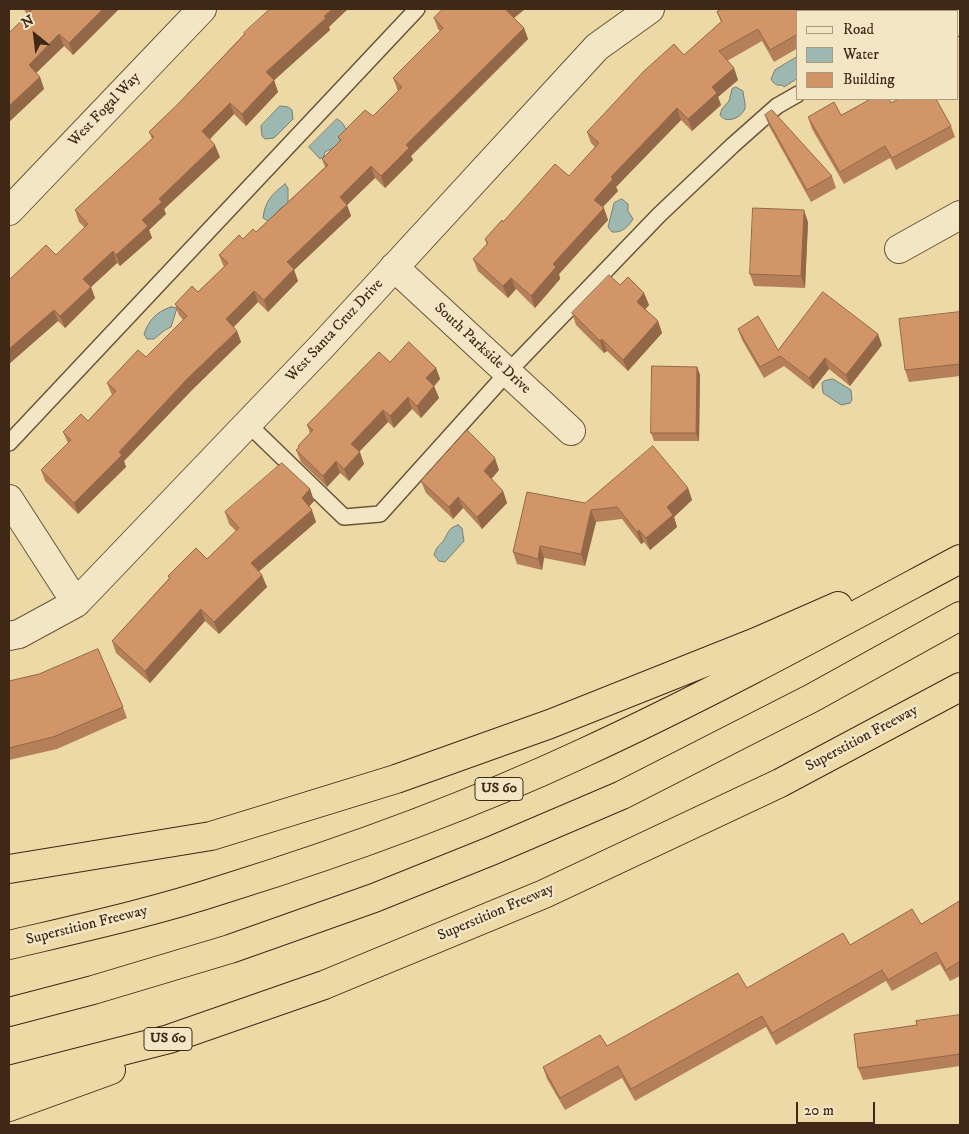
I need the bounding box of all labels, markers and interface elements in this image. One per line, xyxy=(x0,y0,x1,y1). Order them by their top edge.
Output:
north arrow xyxy=(10,10,60,60)
legend xyxy=(796,10,959,100)
text: N xyxy=(18,11,37,33)
text: Road xyxy=(843,20,874,39)
text: Water xyxy=(843,45,879,64)
street label: West Fogal Way xyxy=(65,69,145,151)
text: Building xyxy=(843,70,895,89)
street label: West Santa Cruz Drive xyxy=(283,276,387,386)
street label: South Parkside Drive xyxy=(430,300,534,398)
street label: Superstition Freeway xyxy=(803,702,921,776)
road number: US 60 xyxy=(475,778,523,801)
street label: Superstition Freeway xyxy=(435,880,557,946)
street label: Superstition Freeway xyxy=(24,902,150,950)
road number: US 60 xyxy=(144,1028,192,1050)
scale bar xyxy=(799,1092,878,1124)
text: 20 m xyxy=(804,1101,834,1120)

